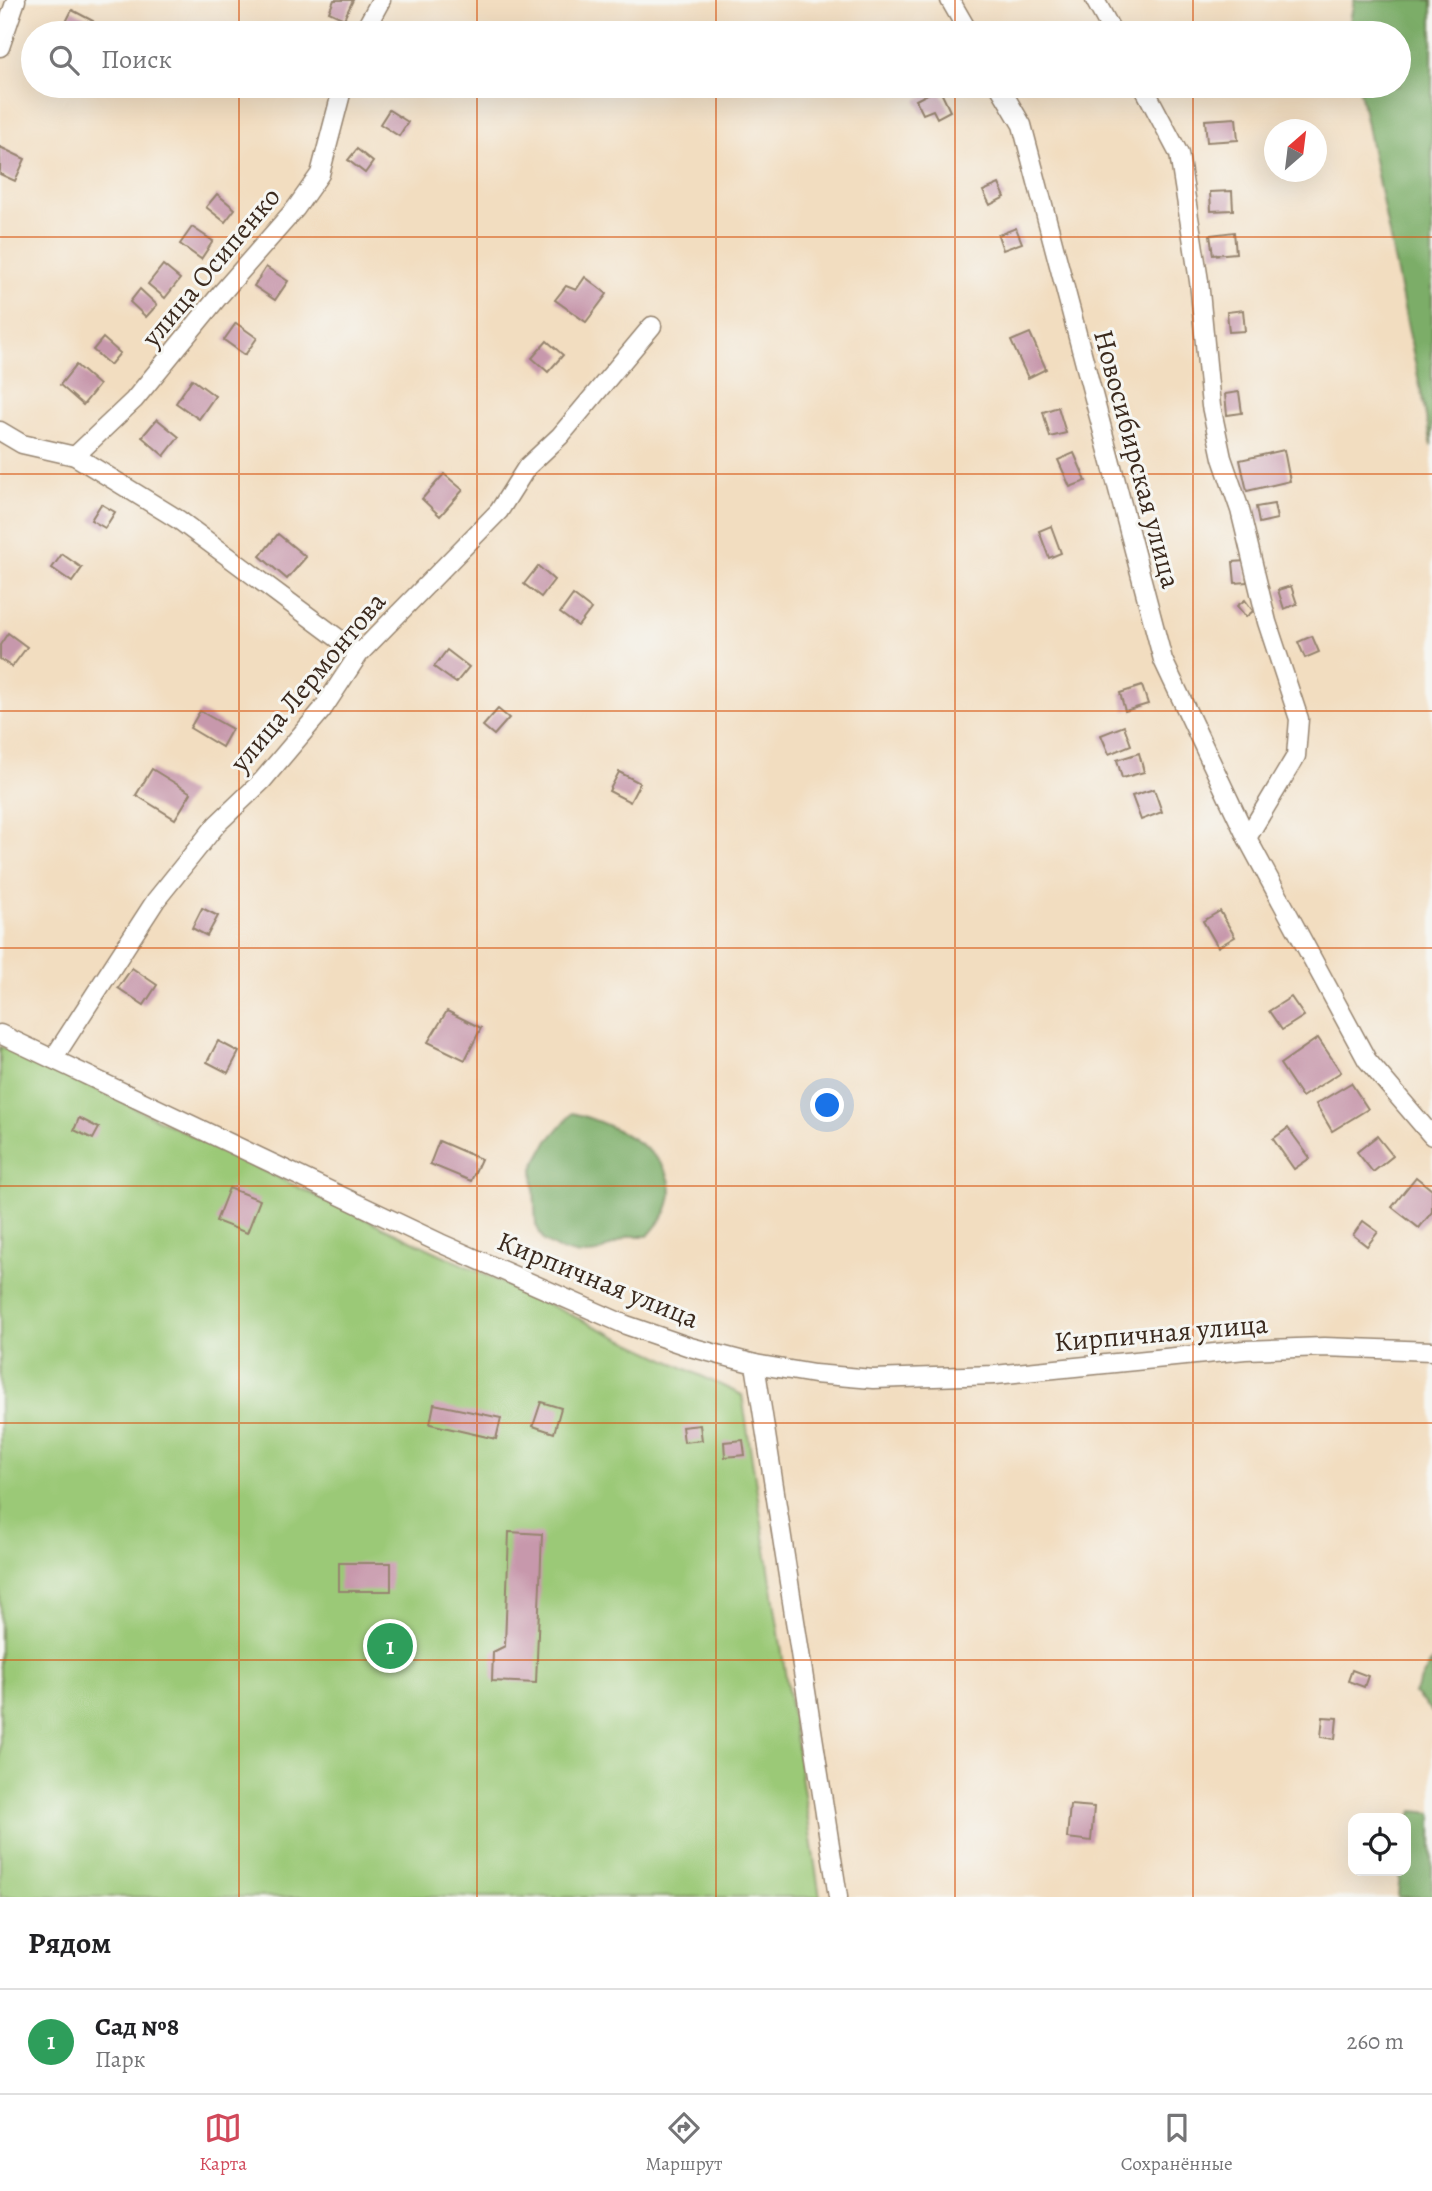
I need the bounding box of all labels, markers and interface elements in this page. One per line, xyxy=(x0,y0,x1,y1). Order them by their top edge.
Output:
search box xyxy=(21,21,1411,98)
icon: search xyxy=(45,41,83,79)
text: Поиск xyxy=(101,42,172,77)
north arrow xyxy=(1264,119,1327,182)
street label: улица Осипенко xyxy=(132,179,289,356)
street label: Новосибирская улица xyxy=(1084,326,1190,593)
street label: улица Лермонтова xyxy=(221,584,395,781)
your location xyxy=(810,1088,844,1122)
street label: Кирпичная улица xyxy=(491,1222,705,1338)
street label: Кирпичная улица xyxy=(1053,1305,1270,1361)
pin: 1 xyxy=(367,1620,413,1672)
map controls xyxy=(1348,1813,1411,1876)
button: locate xyxy=(1348,1813,1411,1876)
text: Рядом xyxy=(28,1923,111,1963)
text: Сад №8 xyxy=(95,2009,179,2044)
text: 1 xyxy=(47,2026,55,2057)
text: 260 m xyxy=(1346,2026,1404,2057)
text: Парк xyxy=(95,2044,146,2075)
tab: Карта xyxy=(199,2109,247,2177)
tab: Маршрут xyxy=(645,2109,722,2177)
tab: Сохранённые xyxy=(1121,2109,1233,2177)

